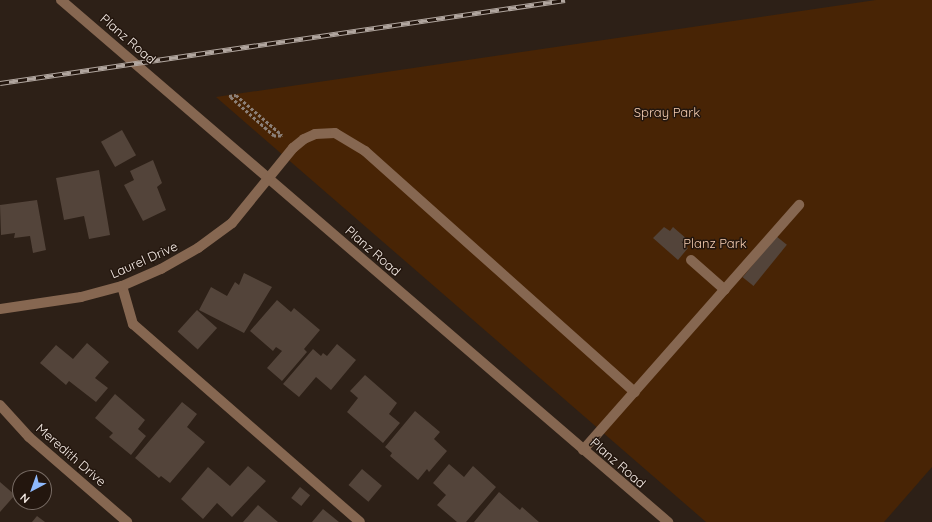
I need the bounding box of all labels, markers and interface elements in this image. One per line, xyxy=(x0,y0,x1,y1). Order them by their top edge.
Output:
street label: Planz Road xyxy=(97,11,159,67)
park label: Spray Park xyxy=(634,104,700,120)
street label: Planz Road xyxy=(342,223,404,279)
park label: Planz Park xyxy=(683,235,747,251)
street label: Laurel Drive xyxy=(108,238,180,282)
street label: Meredith Drive xyxy=(33,420,109,490)
street label: Planz Road xyxy=(587,435,649,491)
north arrow xyxy=(12,470,52,510)
text: N xyxy=(17,490,32,506)

